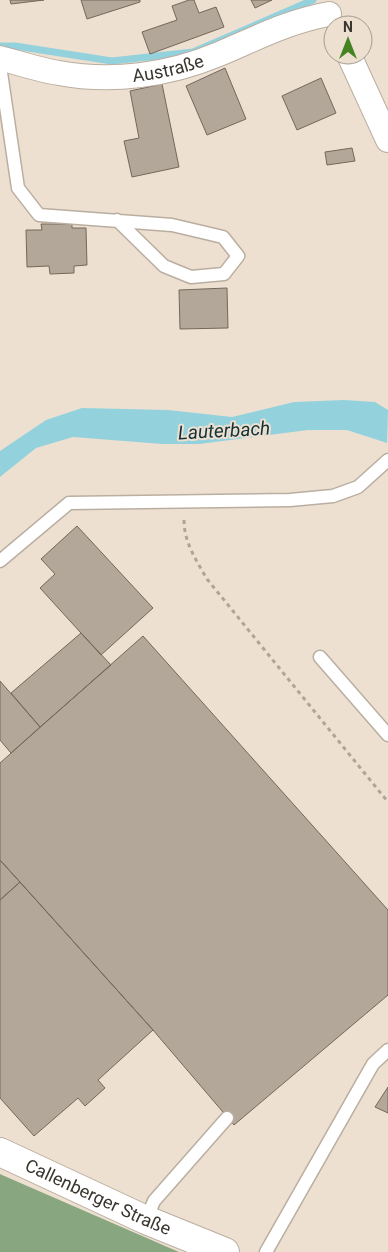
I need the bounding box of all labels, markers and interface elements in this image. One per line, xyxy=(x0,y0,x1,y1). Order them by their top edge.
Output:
north arrow xyxy=(323,15,373,65)
text: N xyxy=(343,19,353,35)
street label: Austraße xyxy=(131,50,206,86)
water label: Lauterbach xyxy=(177,417,271,444)
street label: Callenberger Straße xyxy=(22,1154,174,1239)

